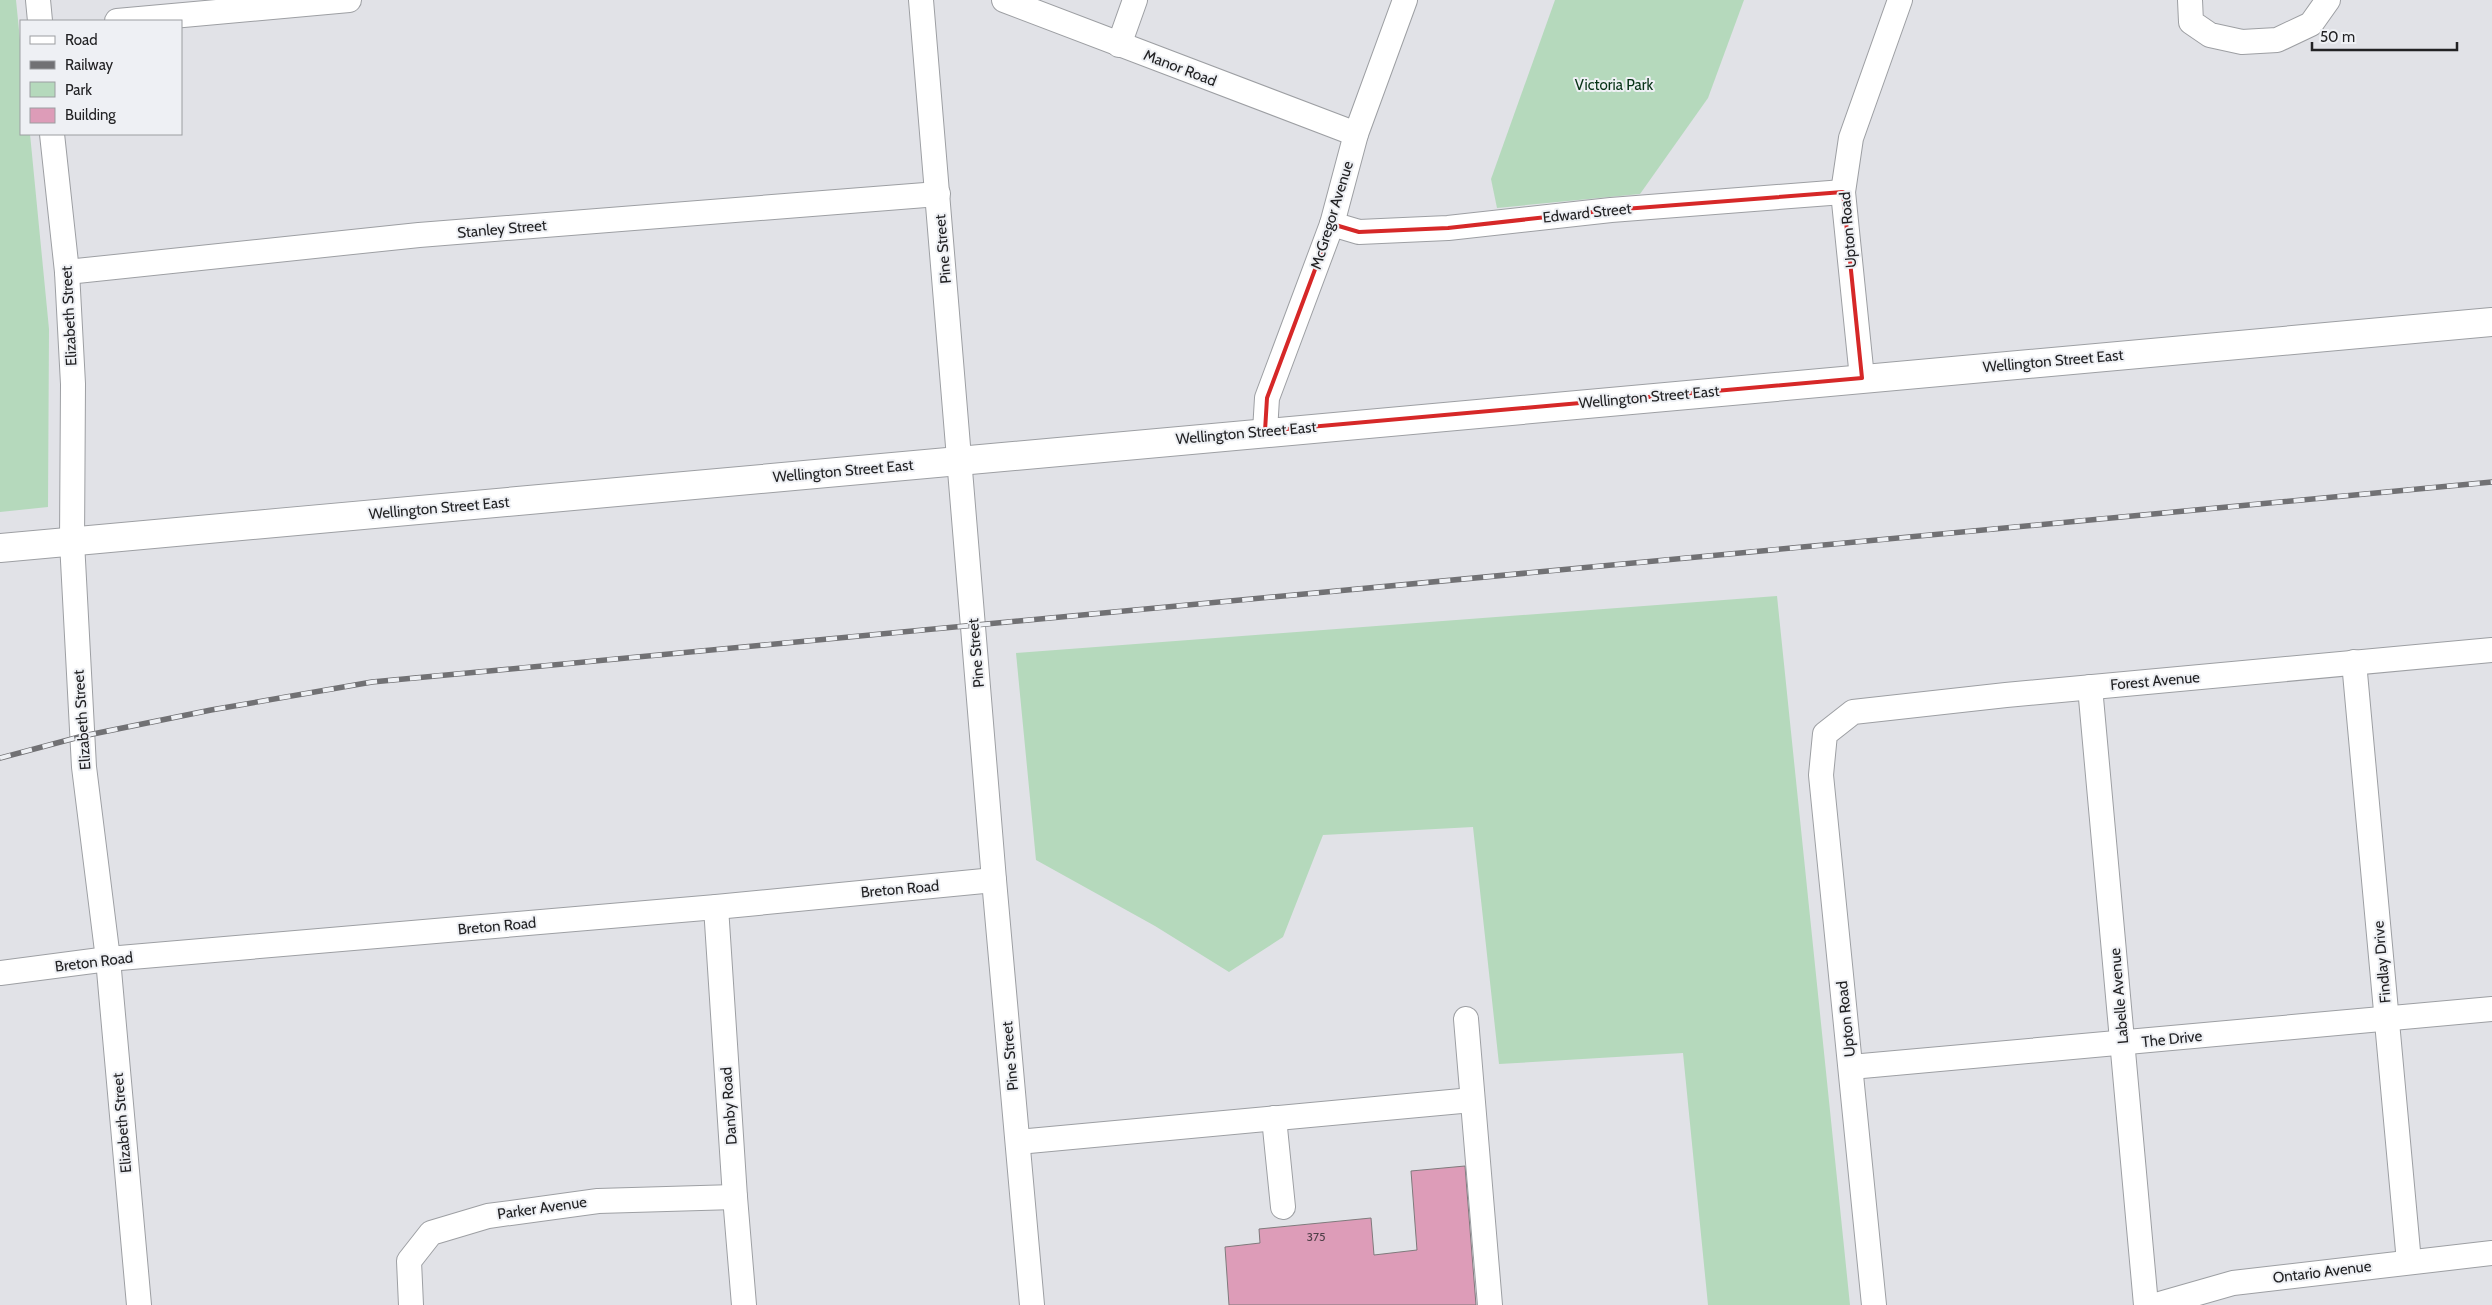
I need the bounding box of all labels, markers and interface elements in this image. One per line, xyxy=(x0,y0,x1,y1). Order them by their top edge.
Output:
legend xyxy=(20,20,182,135)
scale bar xyxy=(2312,20,2457,52)
text: 50 m xyxy=(2320,28,2355,46)
text: Road xyxy=(65,31,98,49)
street label: Manor Road xyxy=(1141,46,1219,90)
text: Railway xyxy=(65,56,114,74)
park label: Victoria Park xyxy=(1575,76,1654,94)
text: Park xyxy=(65,81,92,99)
text: Building xyxy=(65,106,116,124)
street label: McGregor Avenue xyxy=(1307,158,1357,271)
street label: Upton Road xyxy=(1836,191,1860,269)
street label: Edward Street xyxy=(1542,199,1632,227)
street label: Pine Street xyxy=(931,214,955,284)
street label: Stanley Street xyxy=(457,216,547,242)
street label: Elizabeth Street xyxy=(57,265,81,367)
street label: Wellington Street East xyxy=(1982,346,2124,376)
street label: Wellington Street East xyxy=(1578,382,1720,412)
street label: Wellington Street East xyxy=(1175,418,1317,448)
street label: Wellington Street East xyxy=(772,456,914,486)
street label: Wellington Street East xyxy=(368,493,510,523)
street label: Pine Street xyxy=(964,618,988,688)
street label: Forest Avenue xyxy=(2109,668,2201,694)
street label: Elizabeth Street xyxy=(70,669,94,771)
street label: Breton Road xyxy=(860,877,940,901)
street label: Breton Road xyxy=(457,914,537,938)
street label: Findlay Drive xyxy=(2369,920,2395,1004)
street label: Labelle Avenue xyxy=(2106,947,2132,1045)
street label: Breton Road xyxy=(54,948,134,976)
street label: Upton Road xyxy=(1833,980,1859,1058)
street label: Pine Street xyxy=(998,1021,1022,1091)
street label: The Drive xyxy=(2141,1027,2203,1051)
street label: Danby Road xyxy=(717,1066,741,1146)
street label: Elizabeth Street xyxy=(109,1072,135,1174)
street label: Parker Avenue xyxy=(496,1193,588,1223)
house number: 375 xyxy=(1306,1229,1326,1244)
street label: Ontario Avenue xyxy=(2272,1257,2373,1287)

